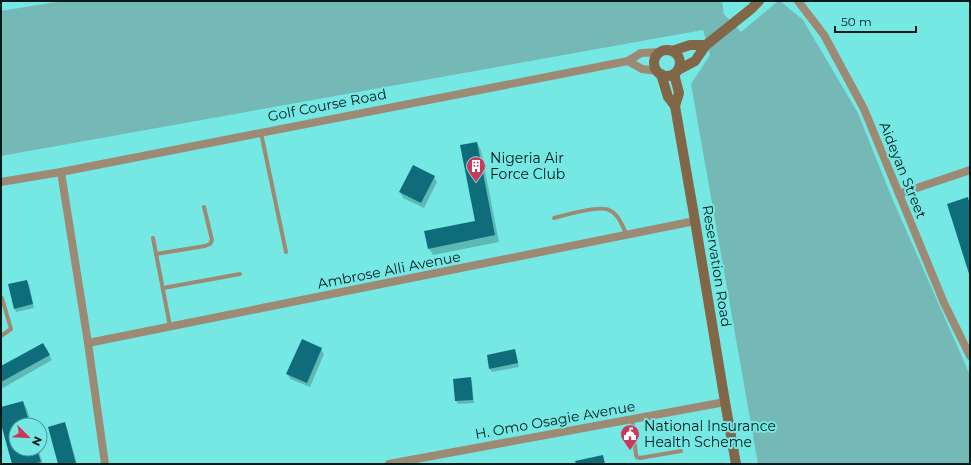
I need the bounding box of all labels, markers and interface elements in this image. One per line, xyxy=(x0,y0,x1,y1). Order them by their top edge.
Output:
scale bar xyxy=(835,8,916,34)
text: 50 m xyxy=(841,14,872,29)
street label: Golf Course Road xyxy=(266,85,388,125)
street label: Aideyan Street xyxy=(875,119,931,221)
place label: Nigeria Air Force Club xyxy=(490,149,565,183)
building icon: Nigeria Air Force Club xyxy=(465,155,487,183)
street label: Reservation Road xyxy=(698,204,736,328)
street label: Ambrose Alli Avenue xyxy=(316,247,462,293)
street label: H. Omo Osagie Avenue xyxy=(474,397,636,443)
north arrow xyxy=(8,417,48,457)
place label: National Insurance Health Scheme xyxy=(644,417,776,451)
public building icon: National Insurance Health Scheme xyxy=(619,423,641,451)
text: N xyxy=(29,434,45,448)

